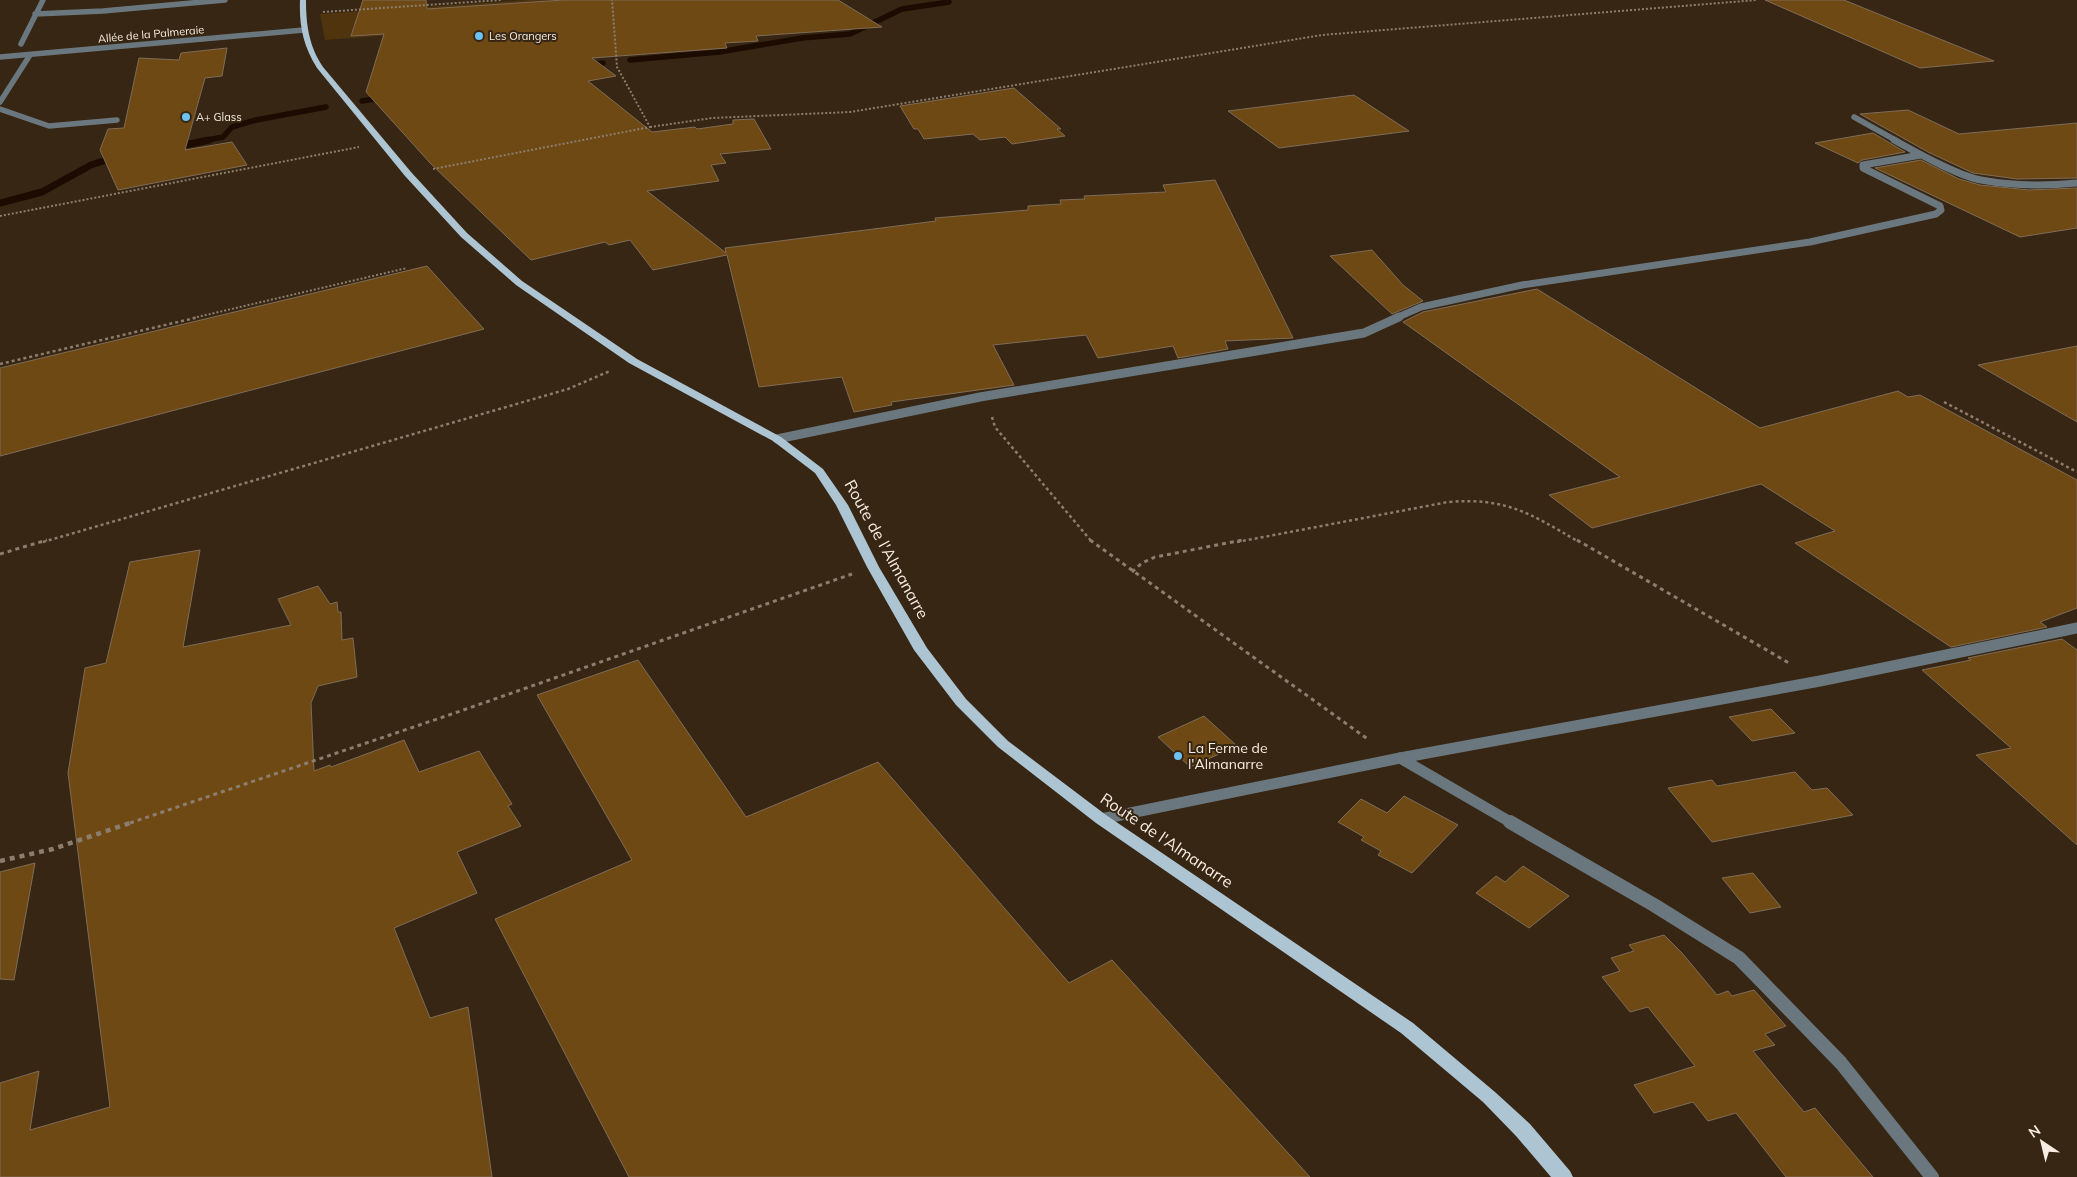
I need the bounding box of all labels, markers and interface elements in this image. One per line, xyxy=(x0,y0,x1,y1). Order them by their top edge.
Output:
street label: Allée de la Palmeraie xyxy=(97,22,205,46)
place label: Les Orangers xyxy=(489,29,557,43)
marker: Les Orangers xyxy=(473,30,485,42)
place label: A+ Glass xyxy=(196,110,242,124)
marker: A+ Glass xyxy=(180,111,192,123)
street label: Route de l'Almanarre xyxy=(840,476,934,622)
place label: La Ferme de l'Almanarre xyxy=(1188,739,1268,773)
marker: La Ferme de l'Almanarre xyxy=(1172,750,1184,762)
street label: Route de l'Almanarre xyxy=(1097,788,1237,892)
north arrow xyxy=(2017,1117,2067,1167)
text: N xyxy=(2025,1121,2044,1142)

